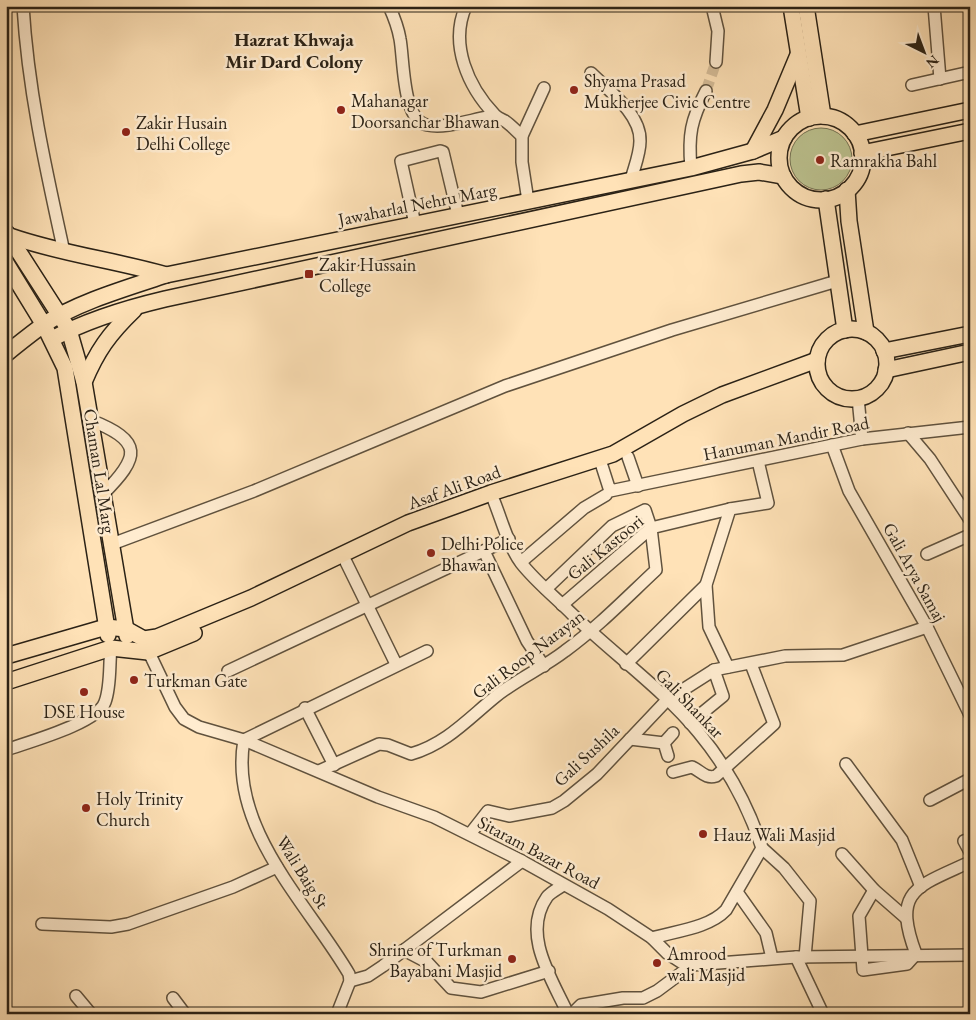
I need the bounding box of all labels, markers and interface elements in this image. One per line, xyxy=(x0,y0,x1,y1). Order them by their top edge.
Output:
district label: Hazrat Khwaja Mir Dard Colony xyxy=(225,27,364,74)
north arrow xyxy=(898,28,948,78)
text: N xyxy=(922,51,943,73)
place label: Shyama Prasad Mukherjee Civic Centre xyxy=(584,69,750,113)
marker: Shyama Prasad Mukherjee Civic Centre xyxy=(568,84,580,96)
place label: Mahanagar Doorsanchar Bhawan xyxy=(351,89,500,133)
marker: Mahanagar Doorsanchar Bhawan xyxy=(335,104,347,116)
place label: Zakir Husain Delhi College xyxy=(136,111,230,155)
marker: Zakir Husain Delhi College xyxy=(120,126,132,138)
place label: Ramrakha Bahl xyxy=(830,149,937,172)
marker: Ramrakha Bahl xyxy=(814,154,826,166)
street label: Jawaharlal Nehru Marg xyxy=(334,177,498,231)
place label: Zakir Hussain College xyxy=(319,253,417,297)
marker: Zakir Hussain College xyxy=(303,268,315,280)
street label: Chaman Lal Marg xyxy=(79,407,121,535)
street label: Hanuman Mandir Road xyxy=(701,410,872,465)
street label: Asaf Ali Road xyxy=(403,459,504,515)
street label: Gali Kastoori xyxy=(562,509,648,585)
street label: Gali Arya Samaj xyxy=(878,518,952,626)
place label: Delhi Police Bhawan xyxy=(441,532,524,576)
marker: Delhi Police Bhawan xyxy=(425,547,437,559)
street label: Gali Roop Narayan xyxy=(467,604,589,704)
street label: Gali Shankar xyxy=(651,663,729,743)
place label: Turkman Gate xyxy=(144,669,247,692)
marker: Turkman Gate xyxy=(128,674,140,686)
marker: DSE House xyxy=(78,686,90,698)
place label: DSE House xyxy=(43,700,125,723)
street label: Gali Sushila xyxy=(548,718,624,791)
place label: Holy Trinity Church xyxy=(96,787,183,831)
marker: Holy Trinity Church xyxy=(80,802,92,814)
street label: Sitaram Bazar Road xyxy=(474,810,605,894)
place label: Hauz Wali Masjid xyxy=(713,823,836,846)
marker: Hauz Wali Masjid xyxy=(697,828,709,840)
street label: Wali Baig St xyxy=(272,831,335,913)
place label: Shrine of Turkman Bayabani Masjid xyxy=(369,938,503,982)
place label: Amrood wali Masjid xyxy=(666,942,746,986)
marker: Shrine of Turkman Bayabani Masjid xyxy=(506,953,518,965)
marker: Amrood wali Masjid xyxy=(651,957,663,969)

